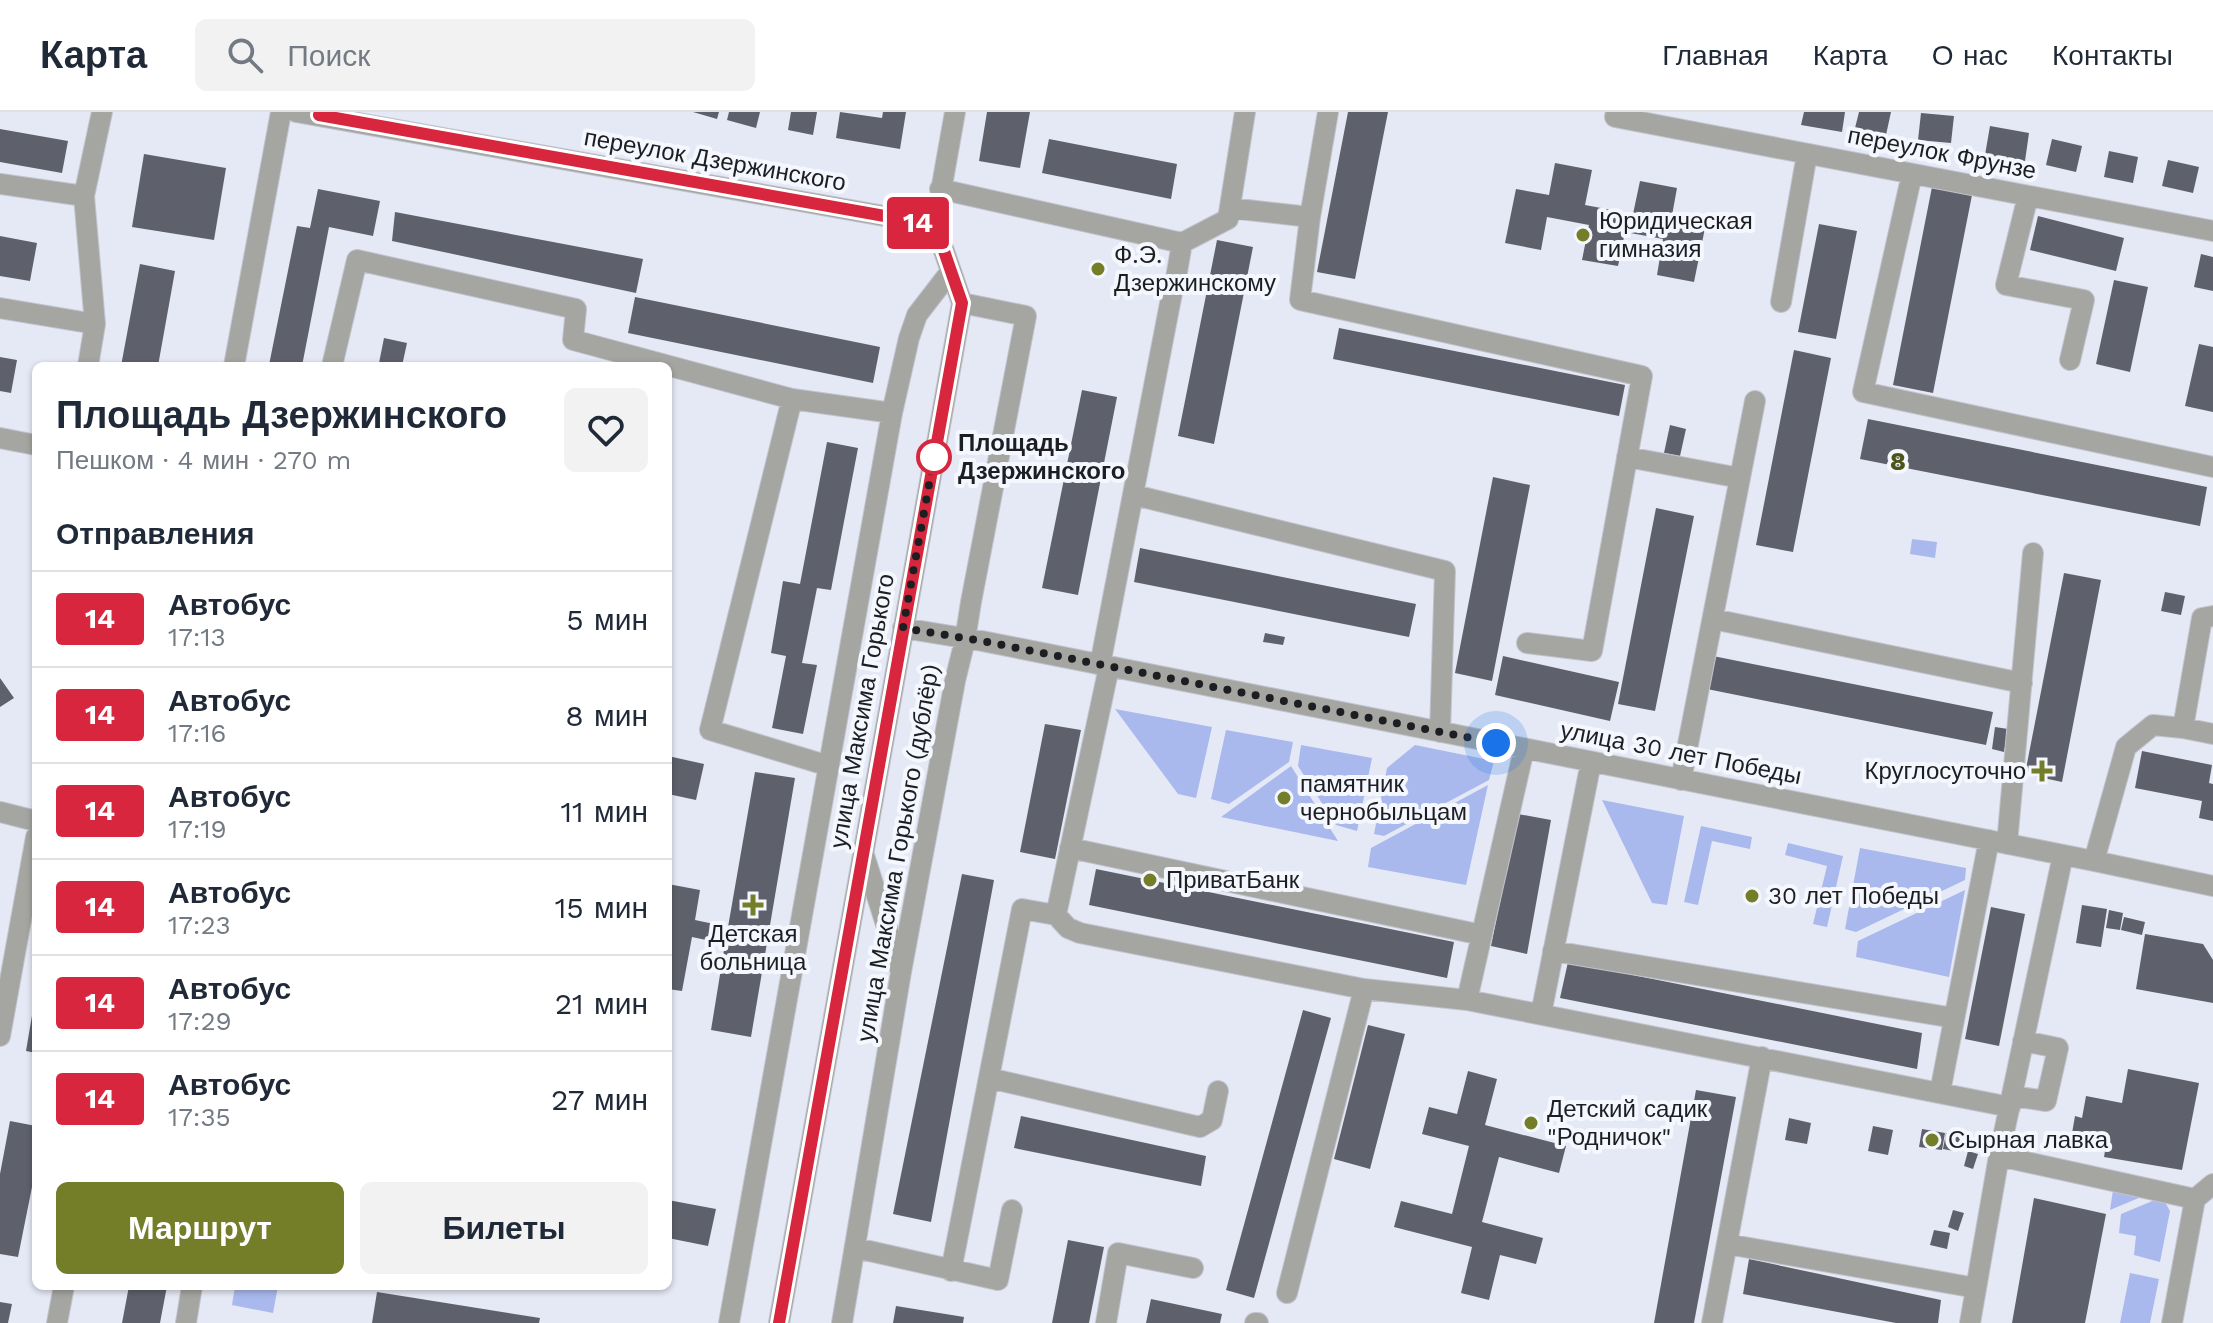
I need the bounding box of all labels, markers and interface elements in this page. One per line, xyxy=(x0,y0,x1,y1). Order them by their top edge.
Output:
search box xyxy=(195,19,755,91)
text: Карта xyxy=(40,33,147,77)
icon: search xyxy=(223,33,267,77)
text: Поиск xyxy=(287,38,370,73)
text: Главная xyxy=(1662,39,1769,72)
text: Карта xyxy=(1813,39,1888,72)
text: О нас xyxy=(1932,39,2008,72)
text: Контакты xyxy=(2052,39,2173,72)
street label: переулок Фрунзе xyxy=(1845,121,2039,185)
street label: переулок Дзержинского xyxy=(582,123,848,197)
line badge: 14 xyxy=(882,197,954,249)
text: 14 xyxy=(903,206,933,239)
place label: Юридическая гимназия xyxy=(1599,207,1753,263)
marker: Юридическая гимназия xyxy=(1574,226,1592,244)
place label: Ф.Э. Дзержинскому xyxy=(1114,241,1276,297)
marker: Ф.Э. Дзержинскому xyxy=(1089,260,1107,278)
button: heart xyxy=(564,388,648,472)
text: Площадь Дзержинского xyxy=(56,393,507,437)
place label: Площадь Дзержинского xyxy=(958,429,1125,485)
marker: Площадь Дзержинского xyxy=(917,440,951,474)
text: Пешком · 4 мин · 270 m xyxy=(56,445,351,475)
district label: 8 xyxy=(1890,446,1906,476)
text: Отправления xyxy=(56,516,255,551)
street label: улица Максима Горького xyxy=(824,572,900,850)
text: Автобус xyxy=(168,587,291,622)
text: 14 xyxy=(85,602,115,635)
text: 5 мин xyxy=(566,602,648,637)
text: 17:13 xyxy=(168,622,226,652)
street label: улица Максима Горького (дублёр) xyxy=(851,662,945,1044)
text: Автобус xyxy=(168,683,291,718)
text: 14 xyxy=(85,698,115,731)
text: 8 мин xyxy=(565,698,648,733)
street label: улица 30 лет Победы xyxy=(1558,716,1804,790)
text: 17:16 xyxy=(168,718,226,748)
your location xyxy=(1476,723,1516,763)
place label: Круглосуточно xyxy=(1864,757,2026,785)
marker: Круглосуточно xyxy=(2033,762,2051,780)
place label: памятник чернобыльцам xyxy=(1300,770,1467,826)
text: Автобус xyxy=(168,779,291,814)
marker: памятник чернобыльцам xyxy=(1275,789,1293,807)
text: 14 xyxy=(85,794,115,827)
text: 11 мин xyxy=(560,794,648,829)
text: 17:19 xyxy=(168,814,227,844)
place label: ПриватБанк xyxy=(1166,866,1300,894)
marker: ПриватБанк xyxy=(1141,871,1159,889)
text: Автобус xyxy=(168,875,291,910)
place label: 30 лет Победы xyxy=(1768,882,1939,910)
marker: 30 лет Победы xyxy=(1743,887,1761,905)
text: 14 xyxy=(85,890,115,923)
text: 15 мин xyxy=(555,890,648,925)
marker: Детская больница xyxy=(742,894,764,916)
text: 17:23 xyxy=(168,910,231,940)
place label: Детская больница xyxy=(700,920,807,976)
text: Автобус xyxy=(168,971,291,1006)
text: 14 xyxy=(85,986,115,1019)
text: 21 мин xyxy=(555,986,648,1021)
text: 17:29 xyxy=(168,1006,232,1036)
text: Автобус xyxy=(168,1067,291,1102)
text: 14 xyxy=(85,1082,115,1115)
text: 27 мин xyxy=(551,1082,648,1117)
place label: Детский садик "Родничок" xyxy=(1547,1095,1708,1151)
text: 17:35 xyxy=(168,1102,231,1132)
marker: Детский садик "Родничок" xyxy=(1522,1114,1540,1132)
place label: Сырная лавка xyxy=(1948,1126,2109,1154)
marker: Сырная лавка xyxy=(1923,1131,1941,1149)
button: Маршрут xyxy=(56,1182,344,1274)
button: Билеты xyxy=(360,1182,648,1274)

